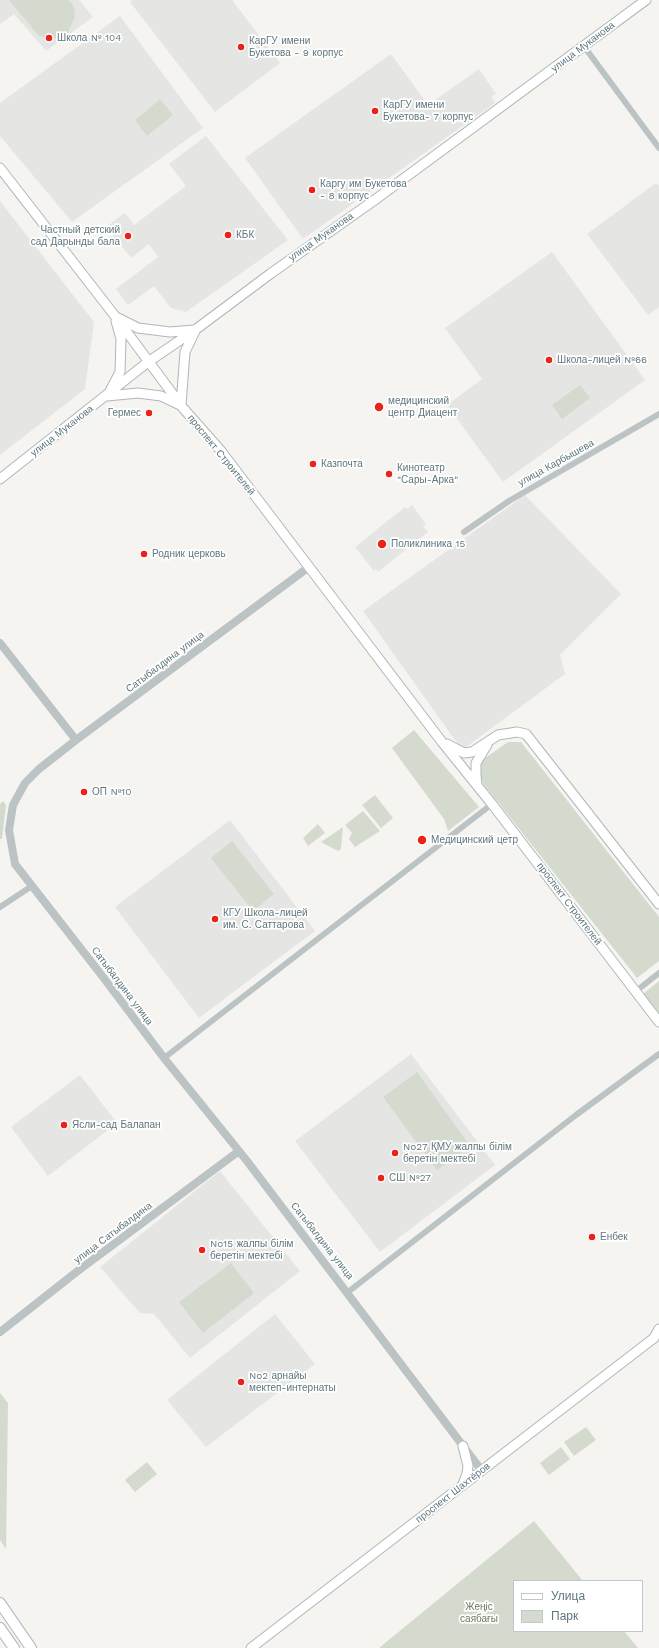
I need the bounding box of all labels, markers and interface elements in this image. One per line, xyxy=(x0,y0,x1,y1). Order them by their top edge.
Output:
street label: улица Муканова xyxy=(549,19,617,75)
place label: Школа № 104 xyxy=(57,32,121,44)
marker: Школа № 104 xyxy=(44,33,54,43)
place label: КарГУ имени Букетова - 9 корпус xyxy=(249,35,343,58)
marker: КарГУ имени Букетова - 9 корпус xyxy=(236,42,246,52)
place label: КарГУ имени Букетова- 7 корпус xyxy=(383,99,473,122)
marker: КарГУ имени Букетова- 7 корпус xyxy=(370,106,380,116)
place label: Каргу им Букетова - 8 корпус xyxy=(320,178,407,202)
marker: Каргу им Букетова - 8 корпус xyxy=(307,185,317,195)
street label: улица Муканова xyxy=(286,210,356,264)
place label: Частный детский сад Дарынды бала xyxy=(31,224,120,248)
place label: КБК xyxy=(236,229,254,241)
marker: КБК xyxy=(223,230,233,240)
marker: Частный детский сад Дарынды бала xyxy=(123,231,133,241)
place label: Школа-лицей №66 xyxy=(557,354,647,366)
marker: Школа-лицей №66 xyxy=(544,355,554,365)
place label: медицинский центр Диацент xyxy=(388,395,457,418)
marker: медицинский центр Диацент xyxy=(373,401,385,413)
street label: улица Муканова xyxy=(28,403,96,459)
place label: Гермес xyxy=(108,407,141,419)
marker: Гермес xyxy=(144,408,154,418)
street label: проспект Строителей xyxy=(185,412,257,498)
street label: улица Карбышева xyxy=(516,437,596,489)
place label: Казпочта xyxy=(321,458,363,470)
marker: Казпочта xyxy=(308,459,318,469)
place label: Кинотеатр "Сары-Арка" xyxy=(397,462,458,486)
marker: Кинотеатр "Сары-Арка" xyxy=(384,469,394,479)
marker: Поликлиника 15 xyxy=(376,538,388,550)
place label: Поликлиника 15 xyxy=(391,538,465,550)
place label: Родник церковь xyxy=(152,548,226,560)
marker: Родник церковь xyxy=(139,549,149,559)
street label: Сатыбалдина улица xyxy=(124,629,206,695)
place label: ОП №10 xyxy=(92,786,131,798)
marker: ОП №10 xyxy=(79,787,89,797)
marker: Медицинский цетр xyxy=(416,834,428,846)
place label: Медицинский цетр xyxy=(431,834,518,846)
street label: проспект Строителей xyxy=(534,860,604,948)
place label: КГУ Школа-лицей им. С. Саттарова xyxy=(223,907,308,930)
marker: КГУ Школа-лицей им. С. Саттарова xyxy=(210,914,220,924)
street label: Сатыбалдина улица xyxy=(89,945,155,1027)
place label: Ясли-сад Балапан xyxy=(72,1119,161,1131)
marker: Ясли-сад Балапан xyxy=(59,1120,69,1130)
place label: No27 ҚМУ жалпы білім беретін мектебі xyxy=(403,1141,512,1164)
marker: No27 ҚМУ жалпы білім беретін мектебі xyxy=(390,1148,400,1158)
place label: СШ №27 xyxy=(389,1172,431,1184)
marker: СШ №27 xyxy=(376,1173,386,1183)
street label: улица Сатыбалдина xyxy=(72,1200,154,1266)
street label: Сатыбалдина улица xyxy=(288,1200,356,1282)
place label: Енбек xyxy=(600,1231,628,1243)
marker: Енбек xyxy=(587,1232,597,1242)
place label: No15 жалпы білім беретін мектебі xyxy=(210,1238,293,1262)
marker: No15 жалпы білім беретін мектебі xyxy=(197,1245,207,1255)
place label: No2 арнайы мектеп-интернаты xyxy=(249,1370,336,1394)
marker: No2 арнайы мектеп-интернаты xyxy=(236,1377,246,1387)
street label: проспект Шахтёров xyxy=(413,1460,493,1526)
legend xyxy=(513,1580,643,1632)
text: Улица xyxy=(551,1589,585,1603)
park label: Жеңіс саябағы xyxy=(460,1601,498,1624)
text: Парк xyxy=(551,1609,578,1623)

